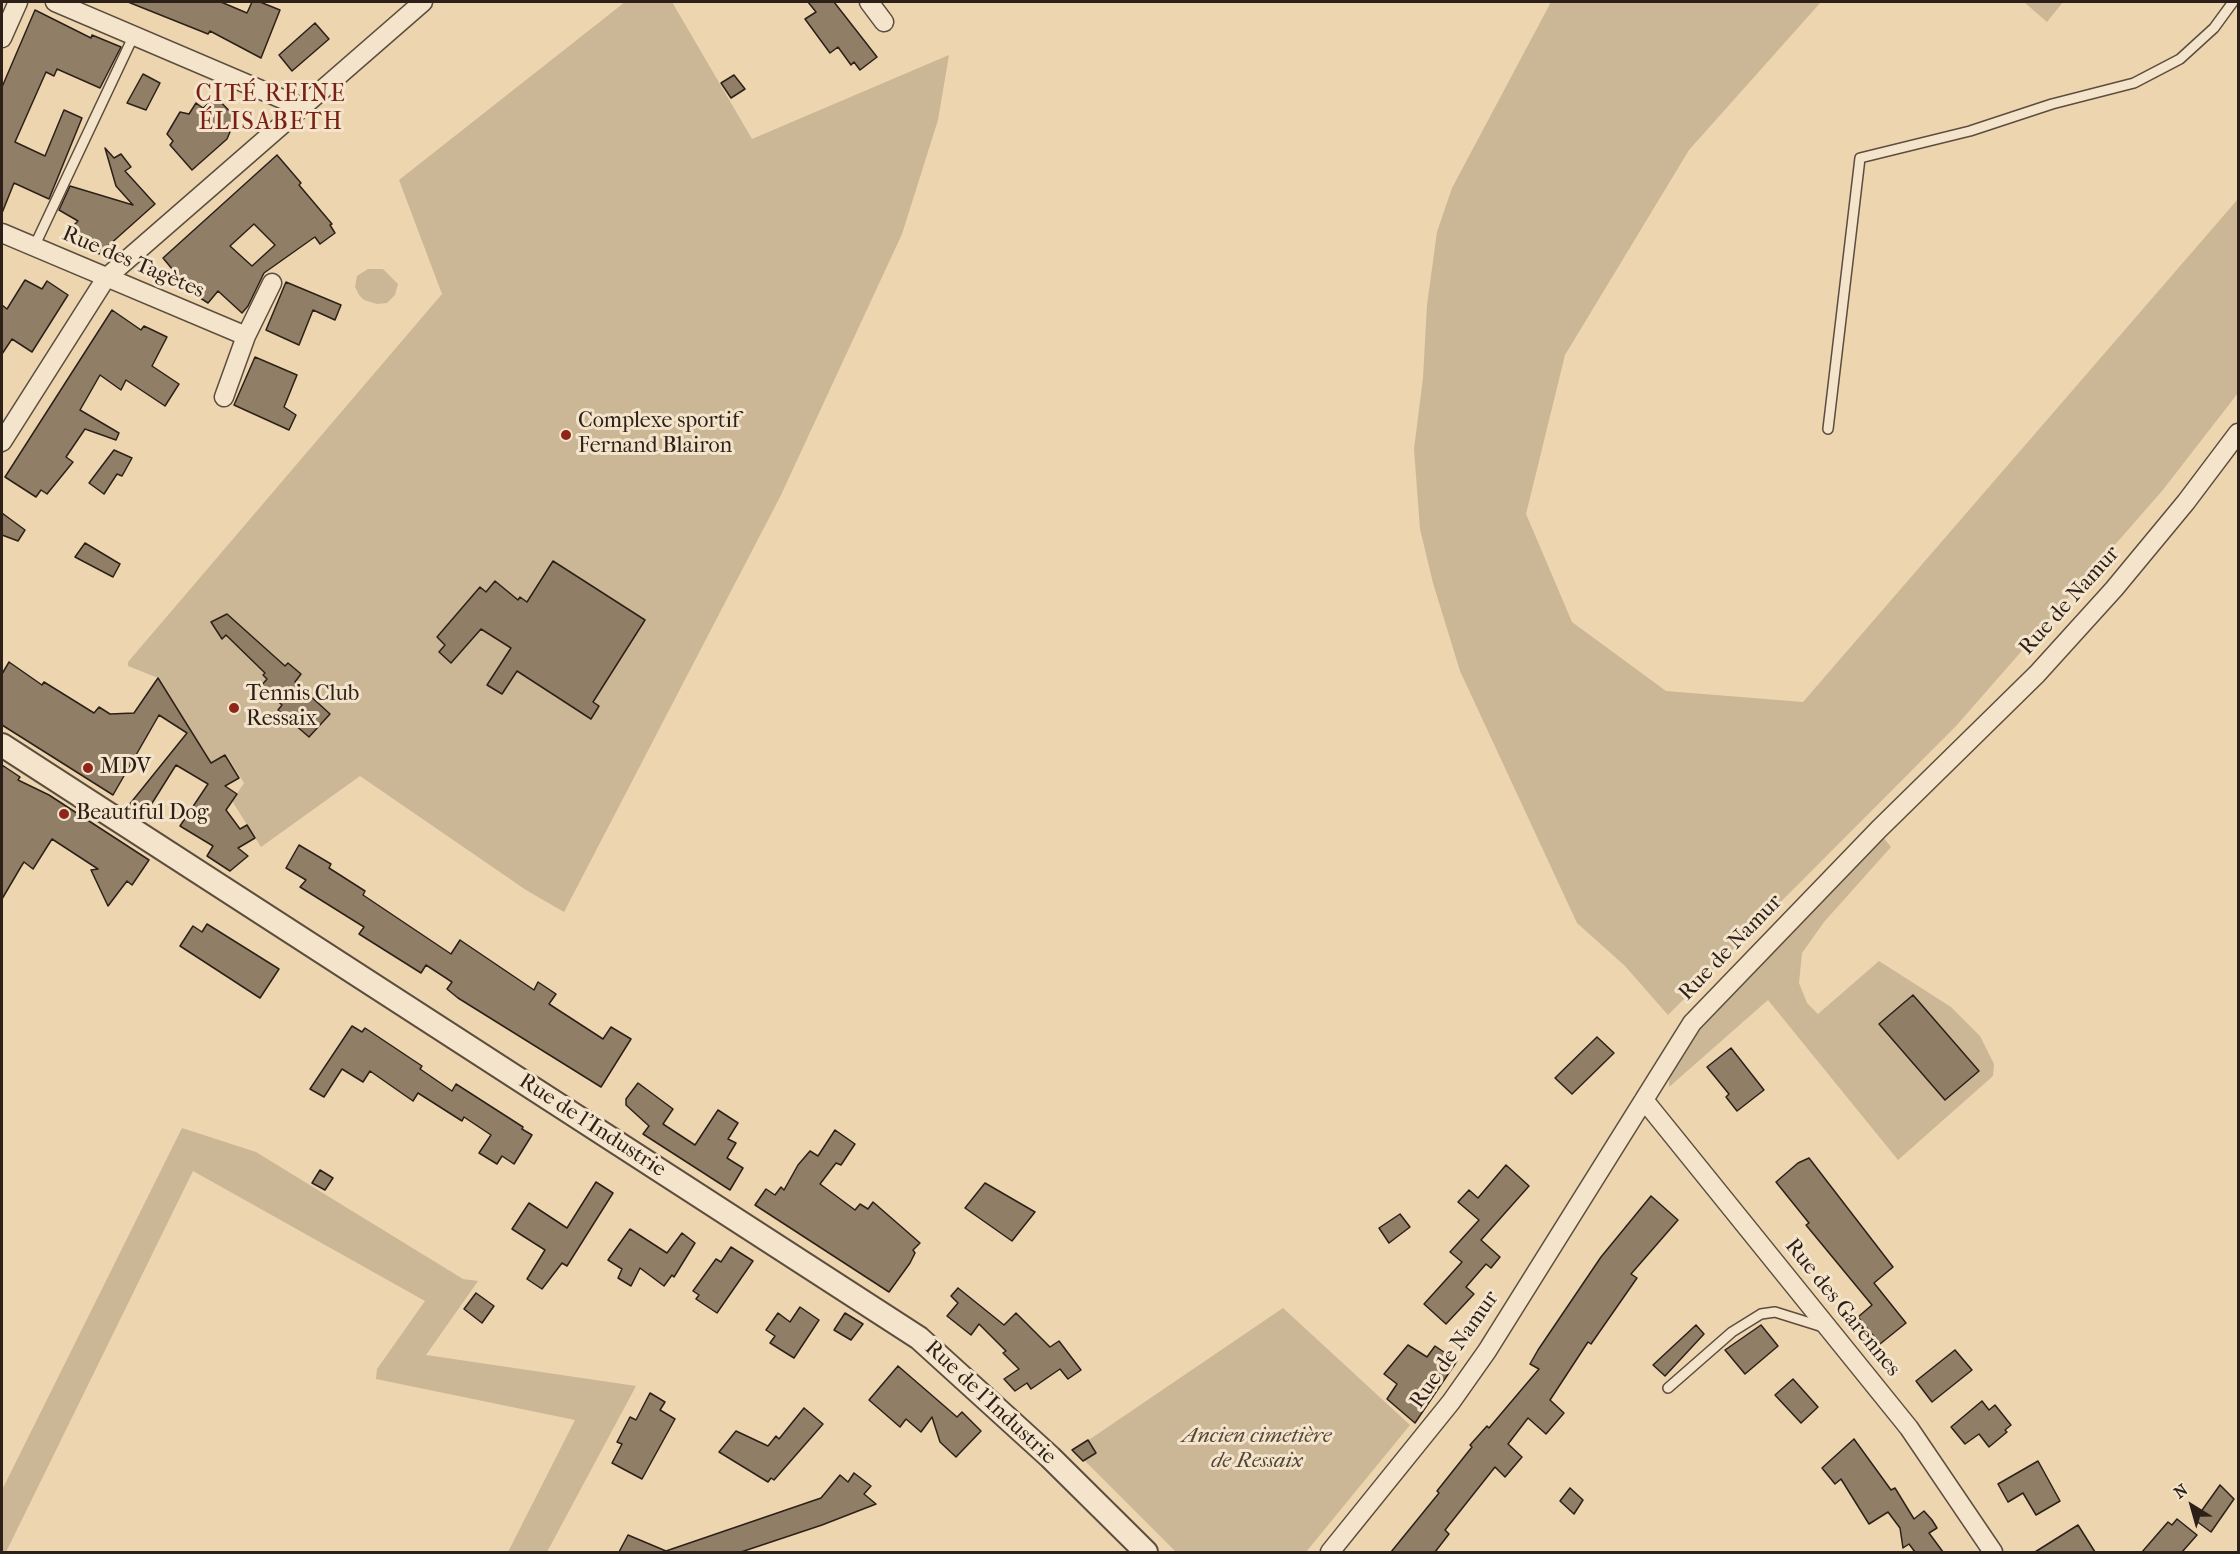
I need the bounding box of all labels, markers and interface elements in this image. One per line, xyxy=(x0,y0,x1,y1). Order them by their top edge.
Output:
district label: CITÉ REINE ÉLISABETH xyxy=(196,81,346,137)
street label: Rue des Tagètes xyxy=(58,221,208,305)
place label: Complexe sportif Fernand Blairon xyxy=(578,409,739,460)
marker: Complexe sportif Fernand Blairon xyxy=(559,428,573,442)
street label: Rue de Namur xyxy=(2014,541,2126,661)
place label: Tennis Club Ressaix xyxy=(246,682,359,734)
marker: Tennis Club Ressaix xyxy=(227,701,241,715)
place label: MDV xyxy=(100,755,151,781)
marker: MDV xyxy=(81,761,95,775)
place label: Beautiful Dog xyxy=(76,801,208,827)
marker: Beautiful Dog xyxy=(57,807,71,821)
street label: Rue de Namur xyxy=(1674,889,1788,1007)
street label: Rue de l'Industrie xyxy=(513,1069,671,1183)
street label: Rue des Garennes xyxy=(1778,1234,1906,1382)
street label: Rue de Namur xyxy=(1405,1286,1505,1414)
street label: Rue de l'Industrie xyxy=(919,1335,1061,1471)
park label: Ancien cimetière de Ressaix xyxy=(1182,1424,1332,1476)
north arrow xyxy=(2162,1476,2222,1536)
text: N xyxy=(2170,1480,2191,1502)

